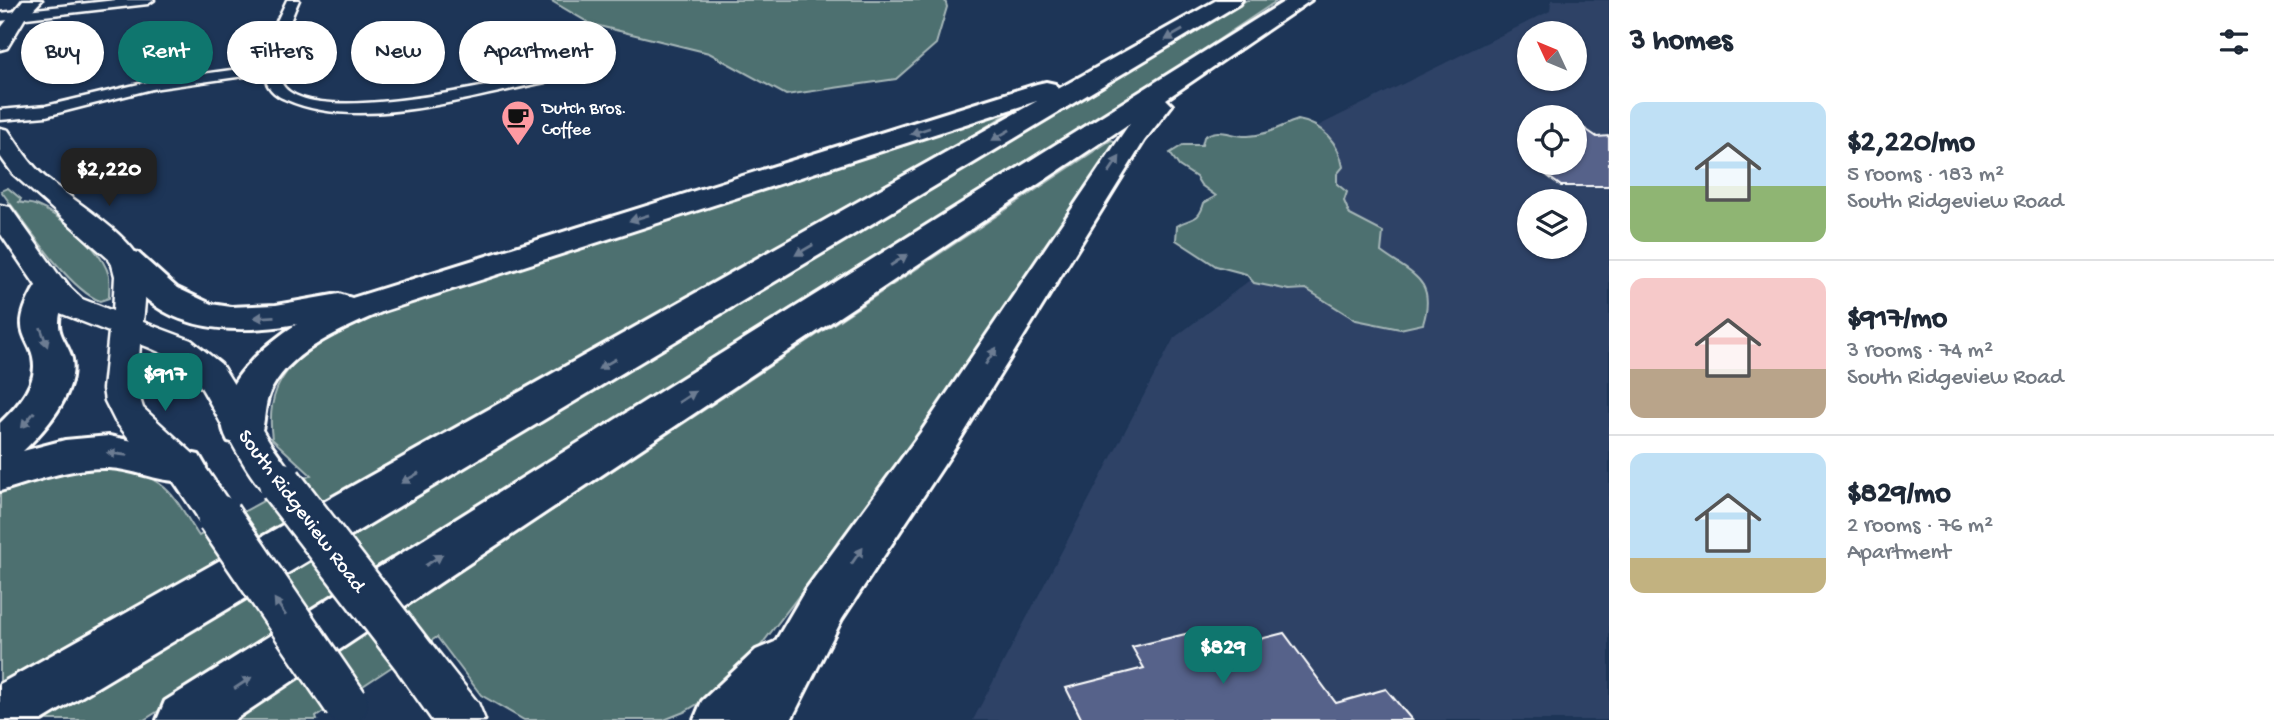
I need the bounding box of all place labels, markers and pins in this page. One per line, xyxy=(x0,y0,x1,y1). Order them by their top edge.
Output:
cafe icon: Dutch Bros. Coffee xyxy=(499,98,537,147)
place label: Dutch Bros. Coffee xyxy=(541,99,627,141)
pin: $2,220 xyxy=(52,148,166,208)
pin: $917 xyxy=(124,354,206,413)
pin: $829 xyxy=(1182,626,1264,686)

